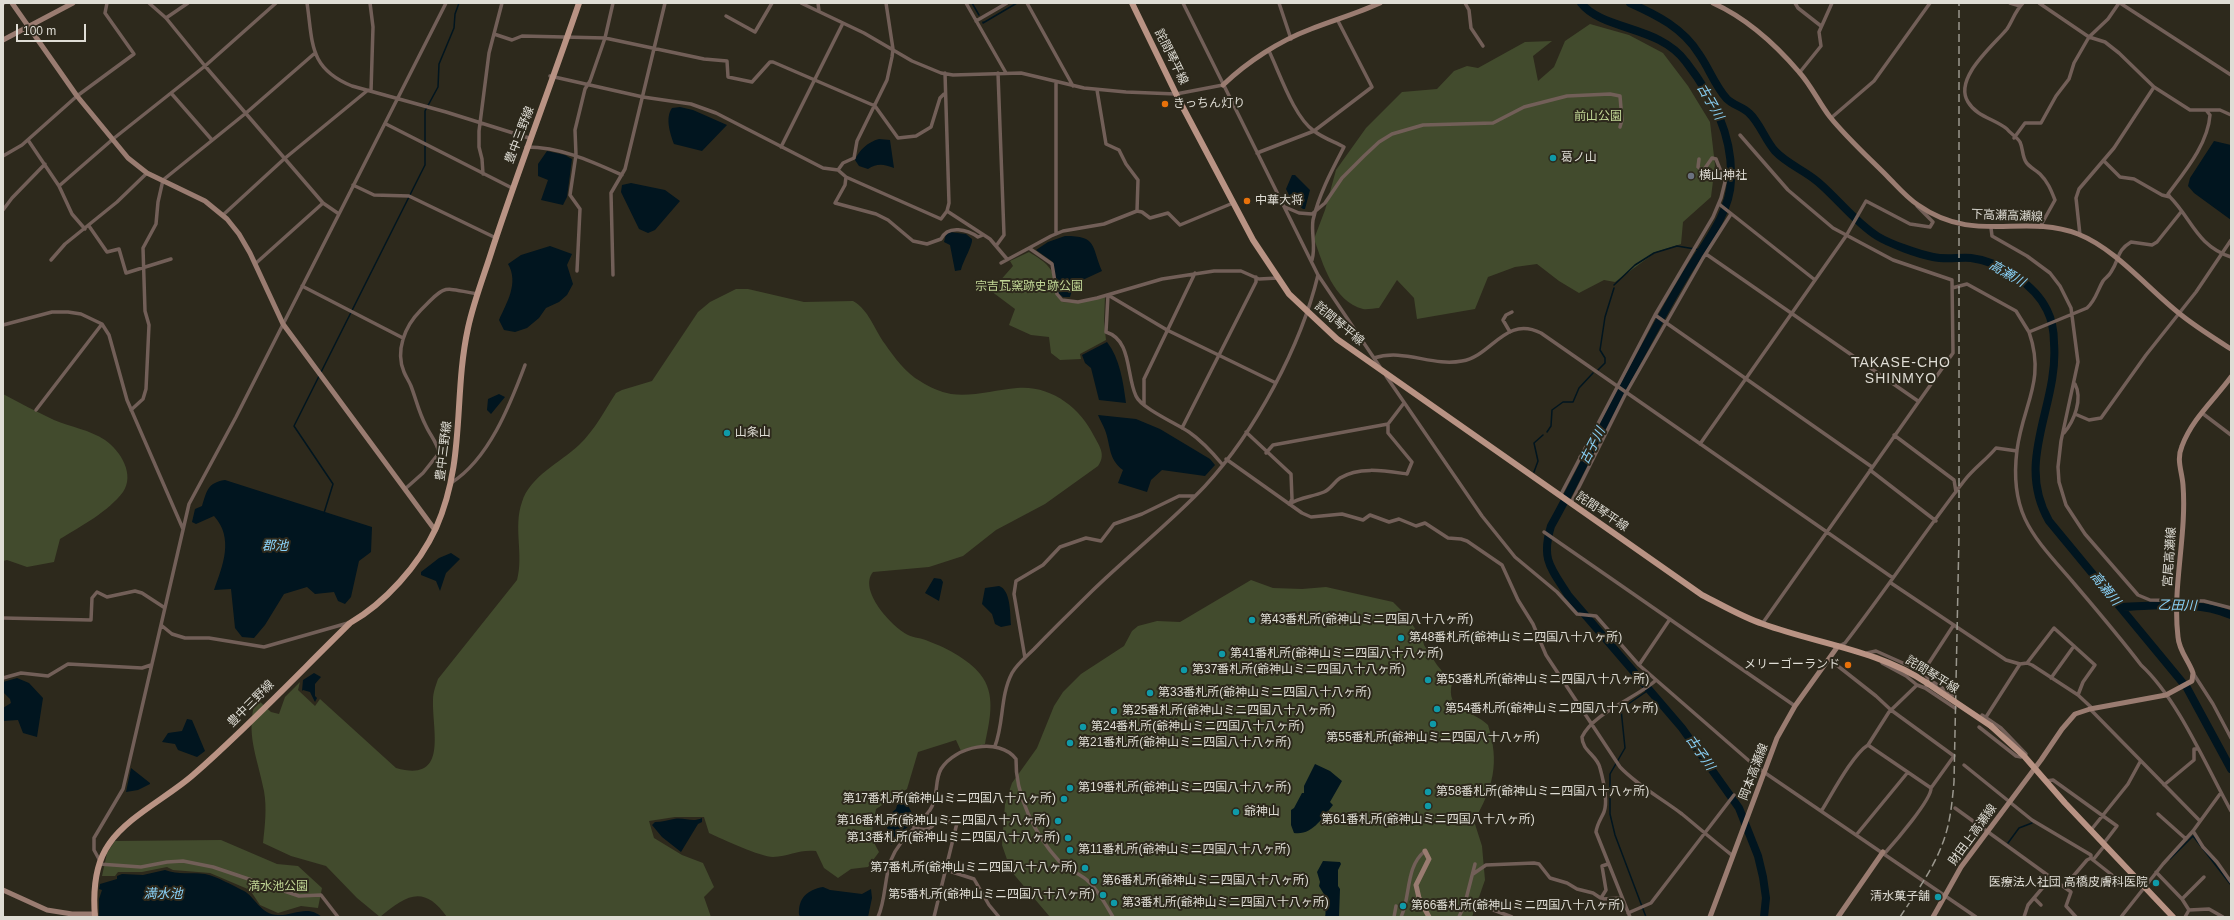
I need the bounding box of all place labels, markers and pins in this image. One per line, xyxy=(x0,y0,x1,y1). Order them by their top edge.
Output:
place label: きっちん灯り xyxy=(1173,97,1245,111)
marker: きっちん灯り xyxy=(1160,99,1170,109)
place label: 葛ノ山 xyxy=(1561,151,1597,165)
marker: 葛ノ山 xyxy=(1548,153,1558,163)
place label: 横山神社 xyxy=(1699,169,1747,183)
marker: 横山神社 xyxy=(1686,171,1696,181)
place label: 中華大将 xyxy=(1255,194,1303,208)
marker: 中華大将 xyxy=(1242,196,1252,206)
place label: 山条山 xyxy=(735,426,771,440)
marker: 山条山 xyxy=(722,428,732,438)
place label: 第43番札所(爺神山ミニ四国八十八ヶ所) xyxy=(1260,613,1473,627)
marker: 第43番札所(爺神山ミニ四国八十八ヶ所) xyxy=(1247,615,1257,625)
place label: 第48番札所(爺神山ミニ四国八十八ヶ所) xyxy=(1409,631,1622,645)
marker: 第48番札所(爺神山ミニ四国八十八ヶ所) xyxy=(1396,633,1406,643)
place label: 第41番札所(爺神山ミニ四国八十八ヶ所) xyxy=(1230,647,1443,661)
marker: 第41番札所(爺神山ミニ四国八十八ヶ所) xyxy=(1217,649,1227,659)
place label: メリーゴーランド xyxy=(1744,658,1840,672)
marker: メリーゴーランド xyxy=(1843,660,1853,670)
place label: 第37番札所(爺神山ミニ四国八十八ヶ所) xyxy=(1192,663,1405,677)
marker: 第37番札所(爺神山ミニ四国八十八ヶ所) xyxy=(1179,665,1189,675)
place label: 第53番札所(爺神山ミニ四国八十八ヶ所) xyxy=(1436,673,1649,687)
marker: 第53番札所(爺神山ミニ四国八十八ヶ所) xyxy=(1423,675,1433,685)
place label: 第33番札所(爺神山ミニ四国八十八ヶ所) xyxy=(1158,686,1371,700)
marker: 第33番札所(爺神山ミニ四国八十八ヶ所) xyxy=(1145,688,1155,698)
place label: 第54番札所(爺神山ミニ四国八十八ヶ所) xyxy=(1445,702,1658,716)
place label: 第25番札所(爺神山ミニ四国八十八ヶ所) xyxy=(1122,704,1335,718)
marker: 第54番札所(爺神山ミニ四国八十八ヶ所) xyxy=(1432,704,1442,714)
marker: 第25番札所(爺神山ミニ四国八十八ヶ所) xyxy=(1109,706,1119,716)
marker: 第55番札所(爺神山ミニ四国八十八ヶ所) xyxy=(1428,719,1438,729)
place label: 第24番札所(爺神山ミニ四国八十八ヶ所) xyxy=(1091,720,1304,734)
marker: 第24番札所(爺神山ミニ四国八十八ヶ所) xyxy=(1078,722,1088,732)
place label: 第55番札所(爺神山ミニ四国八十八ヶ所) xyxy=(1326,731,1540,745)
place label: 第21番札所(爺神山ミニ四国八十八ヶ所) xyxy=(1078,736,1291,750)
marker: 第21番札所(爺神山ミニ四国八十八ヶ所) xyxy=(1065,738,1075,748)
place label: 第19番札所(爺神山ミニ四国八十八ヶ所) xyxy=(1078,781,1291,795)
marker: 第19番札所(爺神山ミニ四国八十八ヶ所) xyxy=(1065,783,1075,793)
place label: 第58番札所(爺神山ミニ四国八十八ヶ所) xyxy=(1436,785,1649,799)
marker: 第58番札所(爺神山ミニ四国八十八ヶ所) xyxy=(1423,787,1433,797)
place label: 第17番札所(爺神山ミニ四国八十八ヶ所) xyxy=(843,792,1056,806)
marker: 第17番札所(爺神山ミニ四国八十八ヶ所) xyxy=(1059,794,1069,804)
marker: 第61番札所(爺神山ミニ四国八十八ヶ所) xyxy=(1423,801,1433,811)
place label: 爺神山 xyxy=(1244,805,1280,819)
marker: 爺神山 xyxy=(1231,807,1241,817)
place label: 第61番札所(爺神山ミニ四国八十八ヶ所) xyxy=(1321,813,1535,827)
place label: 第16番札所(爺神山ミニ四国八十八ヶ所) xyxy=(837,814,1050,828)
marker: 第16番札所(爺神山ミニ四国八十八ヶ所) xyxy=(1053,816,1063,826)
place label: 第13番札所(爺神山ミニ四国八十八ヶ所) xyxy=(847,831,1060,845)
marker: 第13番札所(爺神山ミニ四国八十八ヶ所) xyxy=(1063,833,1073,843)
place label: 第11番札所(爺神山ミニ四国八十八ヶ所) xyxy=(1078,843,1290,857)
marker: 第11番札所(爺神山ミニ四国八十八ヶ所) xyxy=(1065,845,1075,855)
place label: 第7番札所(爺神山ミニ四国八十八ヶ所) xyxy=(870,861,1077,875)
marker: 第7番札所(爺神山ミニ四国八十八ヶ所) xyxy=(1080,863,1090,873)
place label: 第6番札所(爺神山ミニ四国八十八ヶ所) xyxy=(1102,874,1309,888)
marker: 第6番札所(爺神山ミニ四国八十八ヶ所) xyxy=(1089,876,1099,886)
place label: 医療法人社団 高橋皮膚科医院 xyxy=(1989,876,2148,890)
marker: 医療法人社団 高橋皮膚科医院 xyxy=(2151,878,2161,888)
place label: 第5番札所(爺神山ミニ四国八十八ヶ所) xyxy=(888,888,1095,902)
marker: 第5番札所(爺神山ミニ四国八十八ヶ所) xyxy=(1098,890,1108,900)
place label: 清水菓子舗 xyxy=(1870,890,1930,904)
marker: 清水菓子舗 xyxy=(1933,892,1943,902)
place label: 第3番札所(爺神山ミニ四国八十八ヶ所) xyxy=(1122,896,1329,910)
marker: 第3番札所(爺神山ミニ四国八十八ヶ所) xyxy=(1109,898,1119,908)
place label: 第66番札所(爺神山ミニ四国八十八ヶ所) xyxy=(1411,899,1624,913)
marker: 第66番札所(爺神山ミニ四国八十八ヶ所) xyxy=(1398,901,1408,911)

